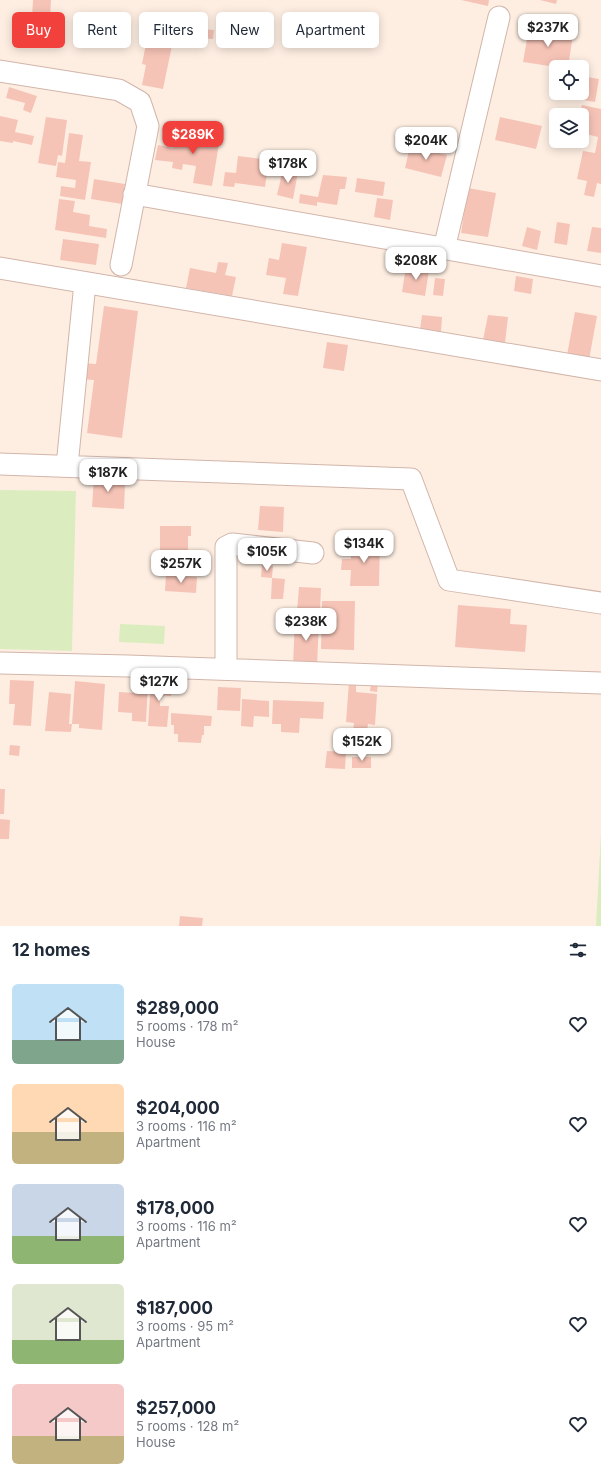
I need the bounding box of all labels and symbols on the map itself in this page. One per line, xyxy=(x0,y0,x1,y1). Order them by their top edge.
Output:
pin: $237K xyxy=(520,14,576,48)
pin: $289K xyxy=(165,121,221,155)
pin: $204K xyxy=(398,127,454,161)
pin: $178K xyxy=(260,150,316,184)
pin: $208K xyxy=(388,247,444,281)
pin: $187K xyxy=(80,459,136,493)
pin: $134K xyxy=(336,530,392,564)
pin: $105K xyxy=(239,538,295,572)
pin: $257K xyxy=(153,550,209,584)
pin: $238K xyxy=(278,608,334,642)
pin: $127K xyxy=(131,668,187,702)
pin: $152K xyxy=(334,728,390,762)

